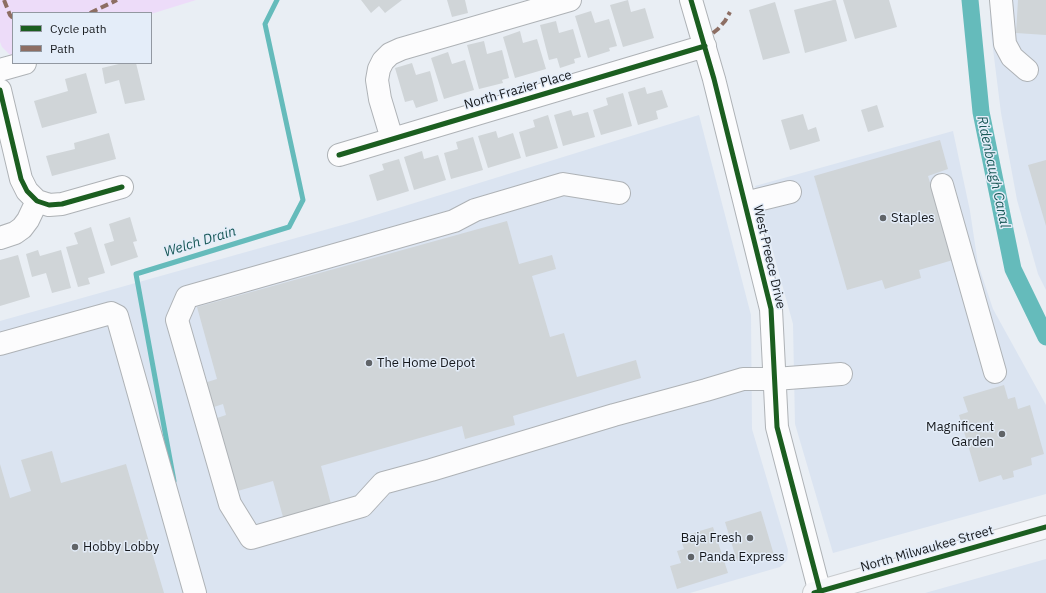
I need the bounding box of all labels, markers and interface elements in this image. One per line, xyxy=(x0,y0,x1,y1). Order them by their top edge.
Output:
legend xyxy=(12,12,152,64)
text: Cycle path xyxy=(50,21,107,36)
text: Path xyxy=(50,41,75,56)
street label: North Frazier Place xyxy=(462,67,574,113)
water label: Ridenbaugh Canal xyxy=(973,114,1013,230)
street label: West Preece Drive xyxy=(749,204,789,310)
place label: Staples xyxy=(891,210,935,226)
marker: Staples xyxy=(878,213,888,223)
water label: Welch Drain xyxy=(162,223,238,261)
place label: The Home Depot xyxy=(377,355,475,371)
marker: The Home Depot xyxy=(364,358,374,368)
place label: Magnificent Garden xyxy=(926,419,994,450)
marker: Magnificent Garden xyxy=(997,429,1007,439)
street label: North Milwaukee Street xyxy=(859,523,995,575)
place label: Baja Fresh xyxy=(681,530,742,546)
marker: Baja Fresh xyxy=(745,533,755,543)
place label: Hobby Lobby xyxy=(83,539,159,555)
marker: Hobby Lobby xyxy=(70,542,80,552)
place label: Panda Express xyxy=(699,549,785,565)
marker: Panda Express xyxy=(686,552,696,562)

